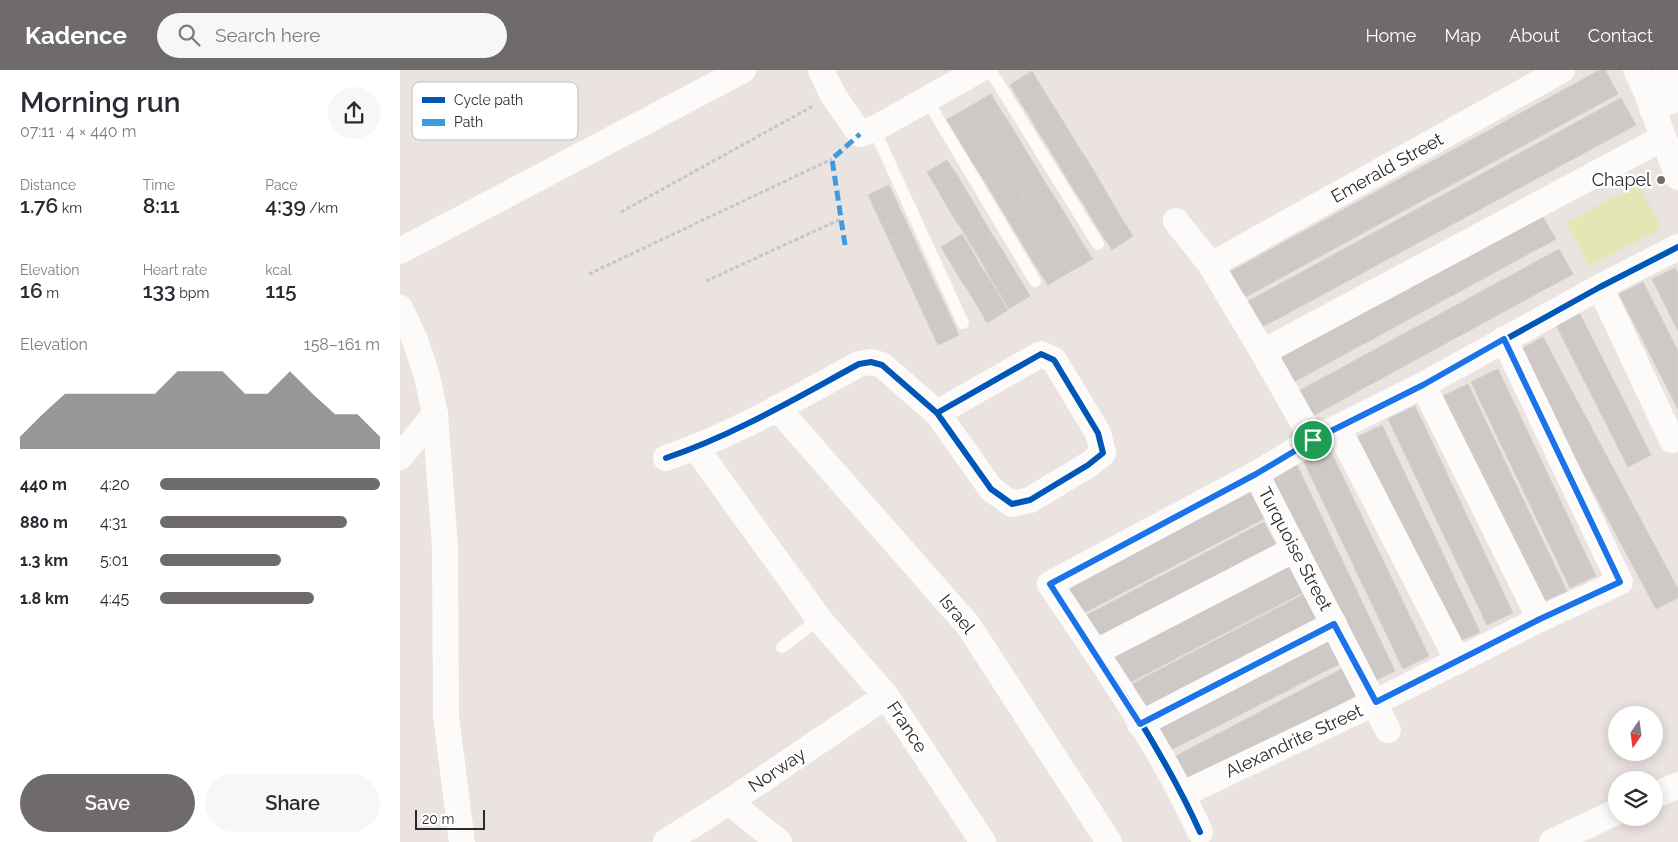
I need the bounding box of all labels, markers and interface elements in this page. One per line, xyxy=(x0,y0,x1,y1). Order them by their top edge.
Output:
search box xyxy=(157,13,507,58)
text: Kadence xyxy=(25,21,127,50)
icon: search xyxy=(175,21,203,49)
text: Search here xyxy=(215,24,320,46)
text: Home xyxy=(1365,25,1416,46)
text: Map xyxy=(1444,25,1481,46)
text: About xyxy=(1509,25,1560,46)
text: Contact xyxy=(1588,25,1653,46)
legend xyxy=(412,82,578,140)
text: Morning run xyxy=(20,86,180,119)
button: share xyxy=(328,87,380,139)
text: Cycle path xyxy=(454,92,523,108)
text: Path xyxy=(454,114,483,130)
text: 07:11 · 4 × 440 m xyxy=(20,122,136,141)
street label: Emerald Street xyxy=(1327,128,1446,207)
place label: Chapel xyxy=(1592,169,1651,190)
marker: Chapel xyxy=(1655,174,1667,186)
text: Distance xyxy=(20,177,76,193)
text: Time xyxy=(143,177,175,193)
text: Pace xyxy=(265,177,297,193)
text: 1.76 xyxy=(20,193,58,218)
text: 8:11 xyxy=(143,193,180,218)
text: 4:39 xyxy=(265,193,306,218)
text: km xyxy=(58,200,82,216)
text: /km xyxy=(306,200,338,216)
text: Elevation xyxy=(20,262,79,278)
text: Heart rate xyxy=(143,262,207,278)
text: kcal xyxy=(265,262,292,278)
text: 16 xyxy=(20,278,43,303)
text: 133 xyxy=(143,278,176,303)
text: 115 xyxy=(265,278,297,303)
text: m xyxy=(43,285,59,301)
text: bpm xyxy=(176,285,209,301)
text: Elevation xyxy=(20,335,88,354)
text: 158–161 m xyxy=(304,335,380,354)
pin xyxy=(1292,419,1334,461)
icon: arrive xyxy=(1299,426,1327,454)
text: 440 m xyxy=(20,475,67,494)
text: 4:20 xyxy=(100,475,130,494)
street label: Turquoise Street xyxy=(1254,484,1337,614)
text: 880 m xyxy=(20,513,68,532)
text: 4:31 xyxy=(100,513,127,532)
text: 1.3 km xyxy=(20,551,68,570)
text: 5:01 xyxy=(100,551,128,570)
text: 1.8 km xyxy=(20,589,69,608)
text: 4:45 xyxy=(100,589,129,608)
street label: Israel xyxy=(935,590,980,638)
street label: France xyxy=(883,697,932,757)
street label: Alexandrite Street xyxy=(1222,700,1366,782)
north arrow xyxy=(1608,706,1662,761)
map controls xyxy=(1608,706,1663,826)
street label: Norway xyxy=(744,743,810,796)
button: layers xyxy=(1608,771,1663,826)
button: Save xyxy=(20,774,195,832)
button: Share xyxy=(205,774,380,832)
scale bar xyxy=(415,807,485,830)
text: 20 m xyxy=(422,811,454,827)

